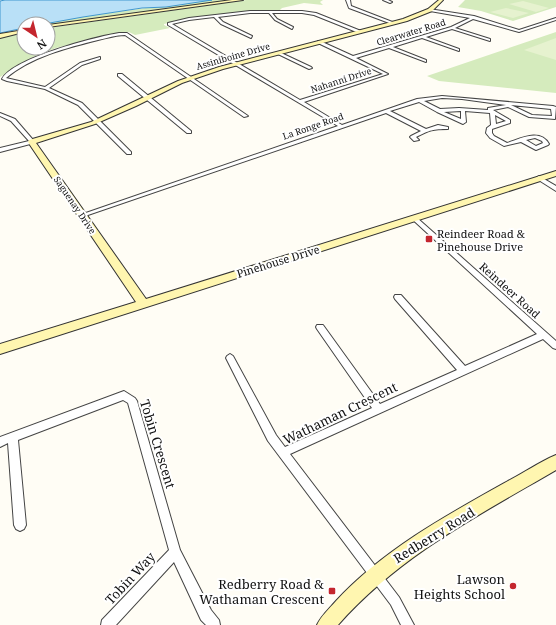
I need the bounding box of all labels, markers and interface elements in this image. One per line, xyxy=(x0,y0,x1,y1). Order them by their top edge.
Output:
street label: Clearwater Road xyxy=(375,15,448,49)
north arrow xyxy=(16,16,56,56)
text: N xyxy=(34,36,50,53)
street label: Assiniboine Drive xyxy=(195,39,272,73)
street label: Nahanni Drive xyxy=(309,64,373,96)
street label: La Ronge Road xyxy=(281,109,346,143)
street label: Saguenay Drive xyxy=(51,174,99,237)
place label: Reindeer Road & Pinehouse Drive xyxy=(437,226,526,254)
marker: Reindeer Road & Pinehouse Drive xyxy=(424,234,434,244)
street label: Pinehouse Drive xyxy=(235,241,321,281)
street label: Reindeer Road xyxy=(476,259,544,321)
street label: Wathaman Crescent xyxy=(280,377,400,448)
street label: Tobin Crescent xyxy=(136,397,180,491)
street label: Redberry Road xyxy=(390,503,478,567)
street label: Tobin Way xyxy=(101,547,159,608)
place label: Lawson Heights School xyxy=(414,570,506,603)
place label: Redberry Road & Wathaman Crescent xyxy=(199,575,324,608)
marker: Lawson Heights School xyxy=(508,581,518,591)
marker: Redberry Road & Wathaman Crescent xyxy=(327,586,337,596)

